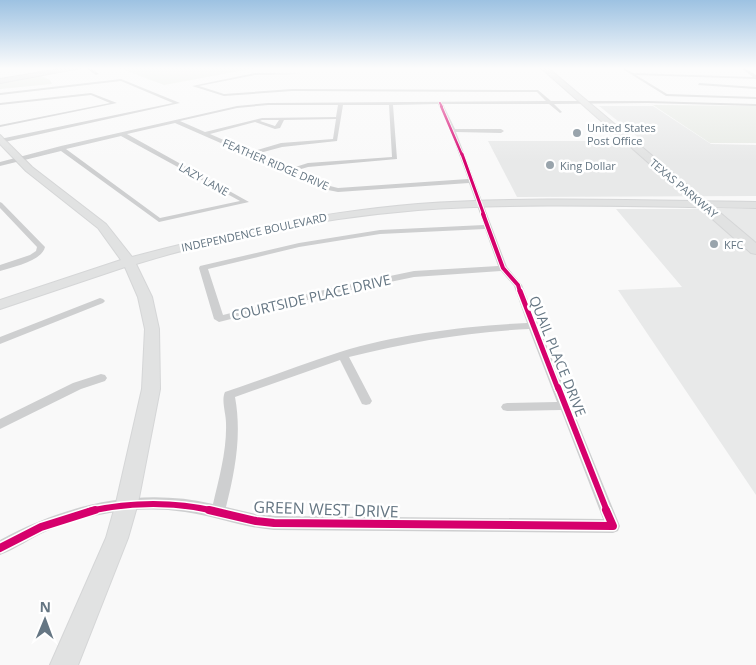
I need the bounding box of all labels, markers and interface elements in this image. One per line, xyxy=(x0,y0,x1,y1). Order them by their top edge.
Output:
place label: United States Post Office xyxy=(587,120,656,148)
marker: United States Post Office xyxy=(571,127,583,139)
street label: FEATHER RIDGE DRIVE xyxy=(221,135,331,193)
street label: TEXAS PARKWAY xyxy=(647,155,722,222)
place label: King Dollar xyxy=(560,158,616,173)
street label: LAZY LANE xyxy=(176,159,232,199)
marker: King Dollar xyxy=(544,159,556,171)
street label: INDEPENDENCE BOULEVARD xyxy=(180,209,328,255)
place label: KFC xyxy=(724,237,743,252)
marker: KFC xyxy=(708,238,720,250)
street label: COURTSIDE PLACE DRIVE xyxy=(229,269,393,325)
street label: QUAIL PLACE DRIVE xyxy=(525,293,591,419)
street label: GREEN WEST DRIVE xyxy=(253,495,399,523)
north arrow xyxy=(20,595,70,645)
text: N xyxy=(39,597,51,616)

